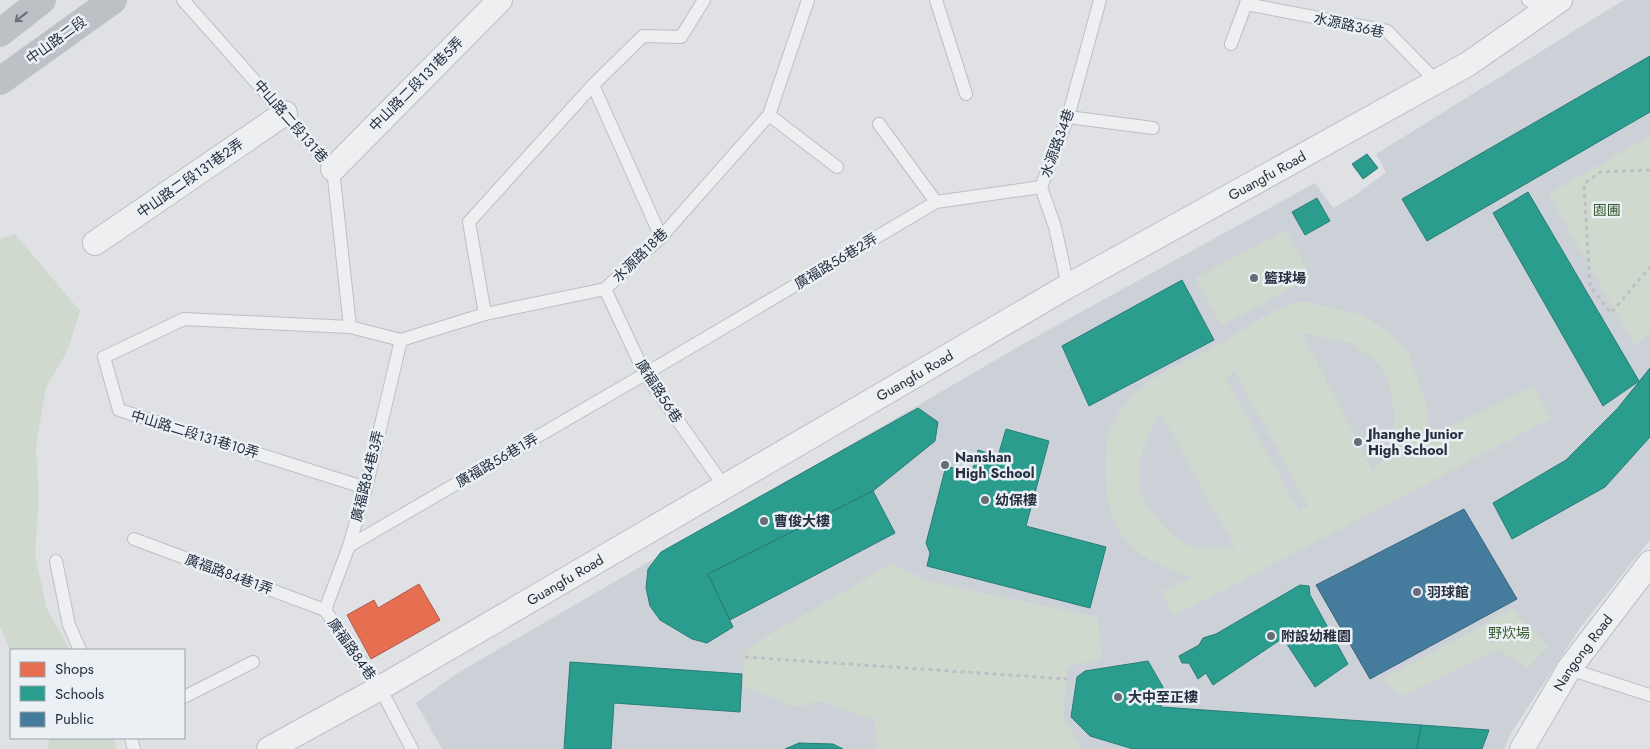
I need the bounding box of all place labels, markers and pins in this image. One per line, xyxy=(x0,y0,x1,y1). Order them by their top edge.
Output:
place label: 籃球場 xyxy=(1264,268,1306,288)
marker: 籃球場 xyxy=(1248,272,1260,284)
place label: Jhanghe Junior High School xyxy=(1365,424,1464,460)
marker: Jhanghe Junior High School xyxy=(1352,436,1364,448)
place label: Nanshan High School xyxy=(955,447,1035,483)
marker: Nanshan High School xyxy=(939,459,951,471)
place label: 幼保樓 xyxy=(995,490,1037,510)
marker: 幼保樓 xyxy=(979,494,991,506)
place label: 曹俊大樓 xyxy=(774,511,830,531)
marker: 曹俊大樓 xyxy=(758,515,770,527)
place label: 羽球館 xyxy=(1427,582,1469,602)
marker: 羽球館 xyxy=(1411,586,1423,598)
place label: 附設幼稚園 xyxy=(1281,626,1351,646)
marker: 附設幼稚園 xyxy=(1265,630,1277,642)
place label: 大中至正樓 xyxy=(1128,687,1198,707)
marker: 大中至正樓 xyxy=(1112,691,1124,703)

